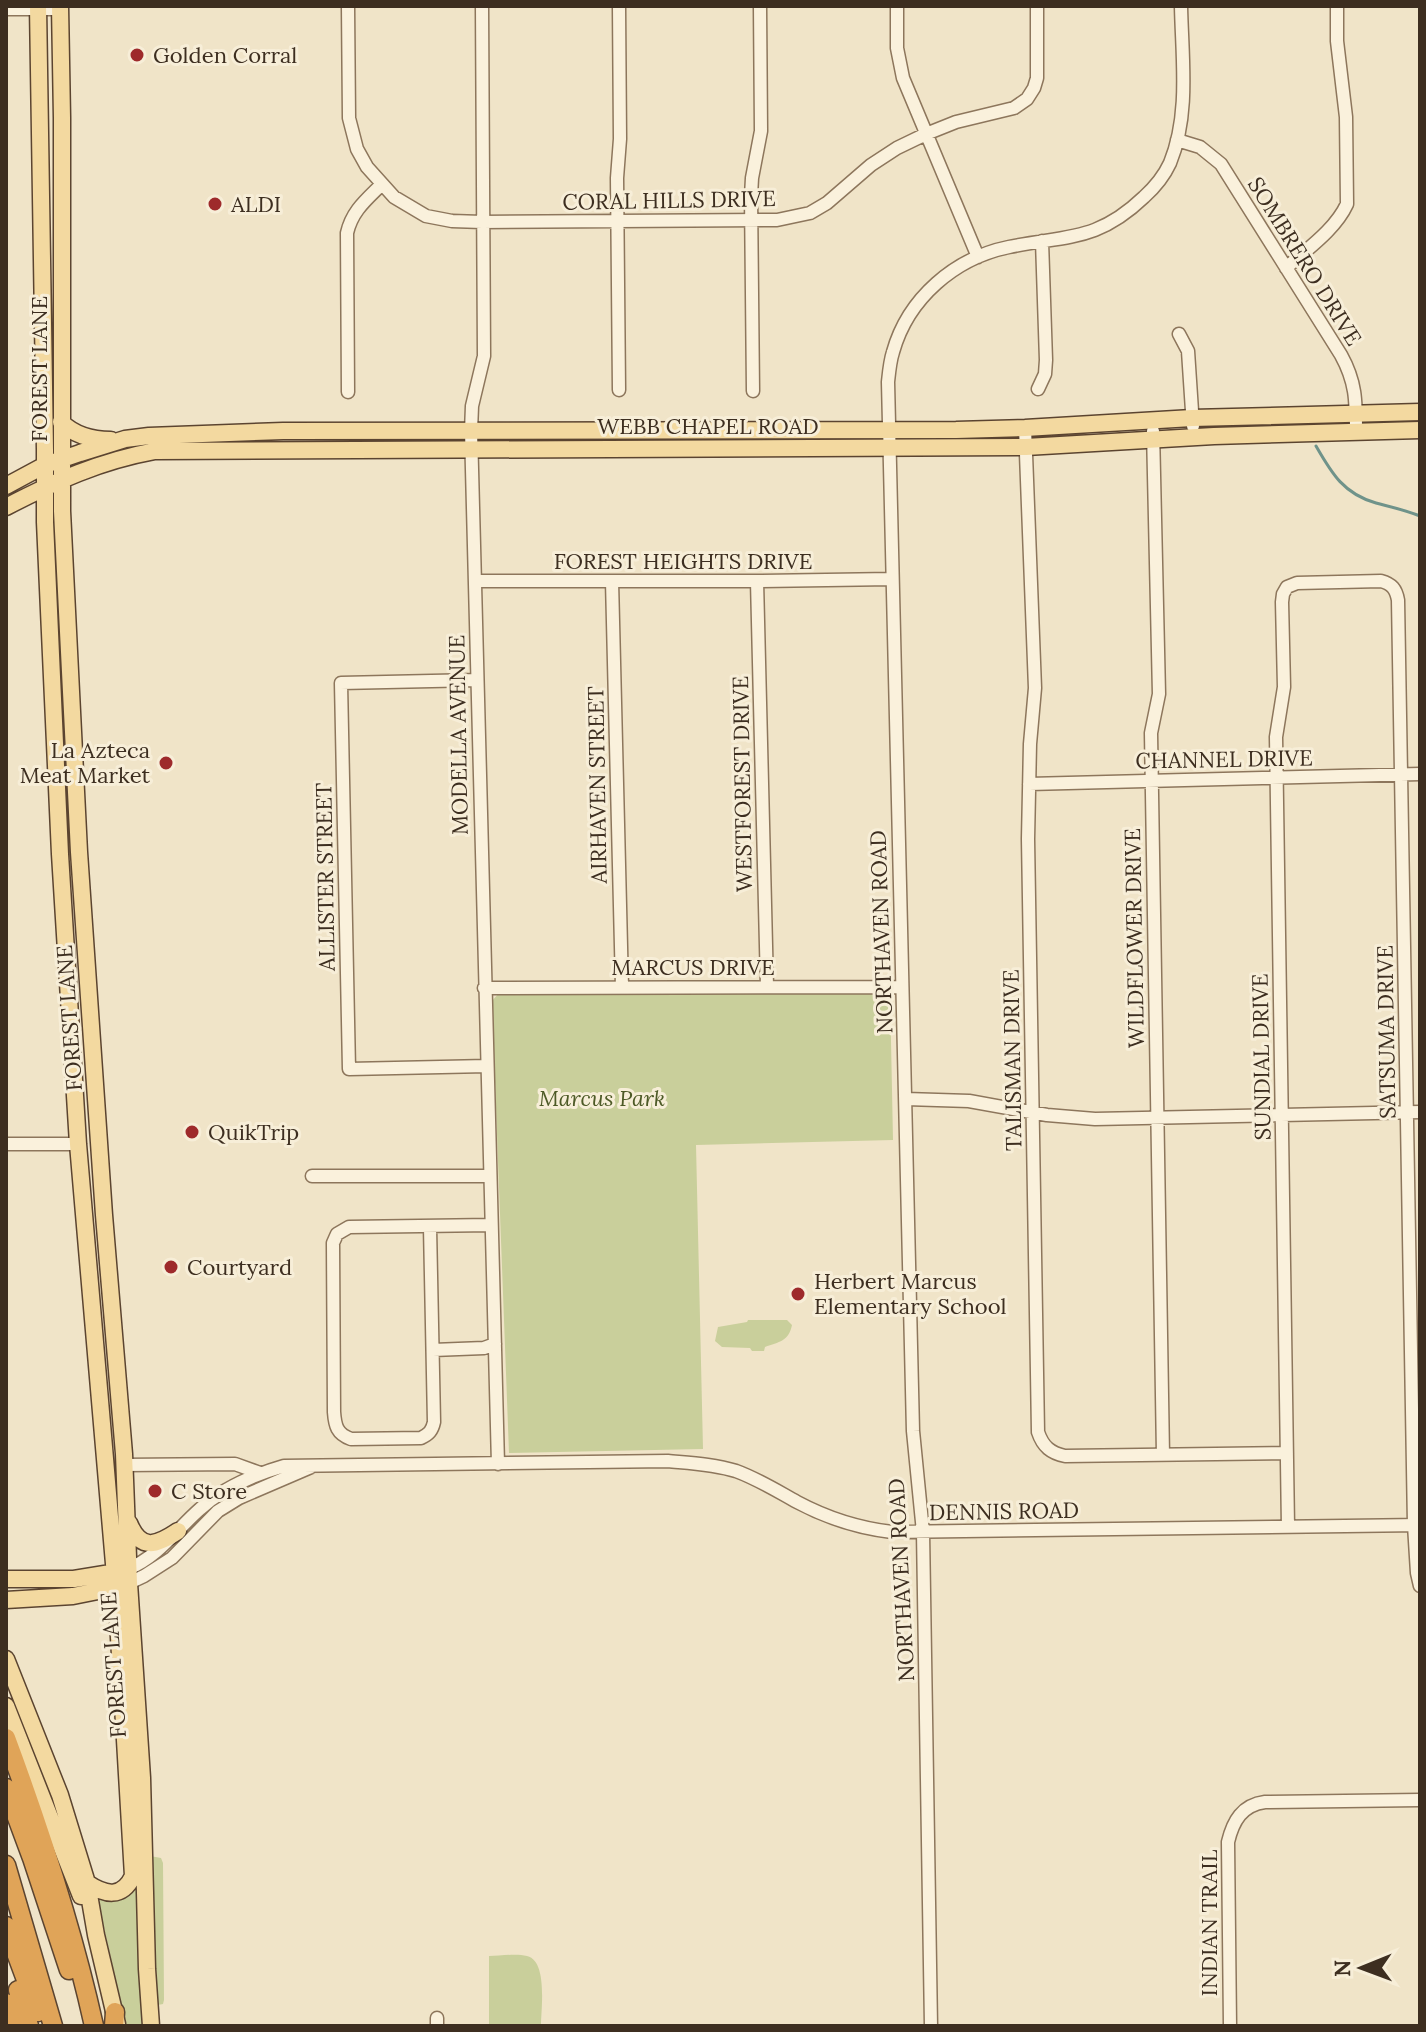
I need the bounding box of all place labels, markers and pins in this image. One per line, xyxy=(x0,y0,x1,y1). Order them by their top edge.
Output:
place label: Golden Corral xyxy=(153,41,297,69)
marker: Golden Corral xyxy=(128,46,146,64)
place label: ALDI xyxy=(230,190,281,218)
marker: ALDI xyxy=(206,195,224,213)
place label: La Azteca Meat Market xyxy=(20,736,150,789)
marker: La Azteca Meat Market xyxy=(157,754,175,772)
place label: QuikTrip xyxy=(208,1118,299,1146)
marker: QuikTrip xyxy=(183,1123,201,1141)
place label: Courtyard xyxy=(187,1253,292,1281)
marker: Courtyard xyxy=(162,1258,180,1276)
place label: Herbert Marcus Elementary School xyxy=(814,1267,1007,1320)
marker: Herbert Marcus Elementary School xyxy=(789,1285,807,1303)
place label: C Store xyxy=(171,1477,247,1505)
marker: C Store xyxy=(146,1482,164,1500)

